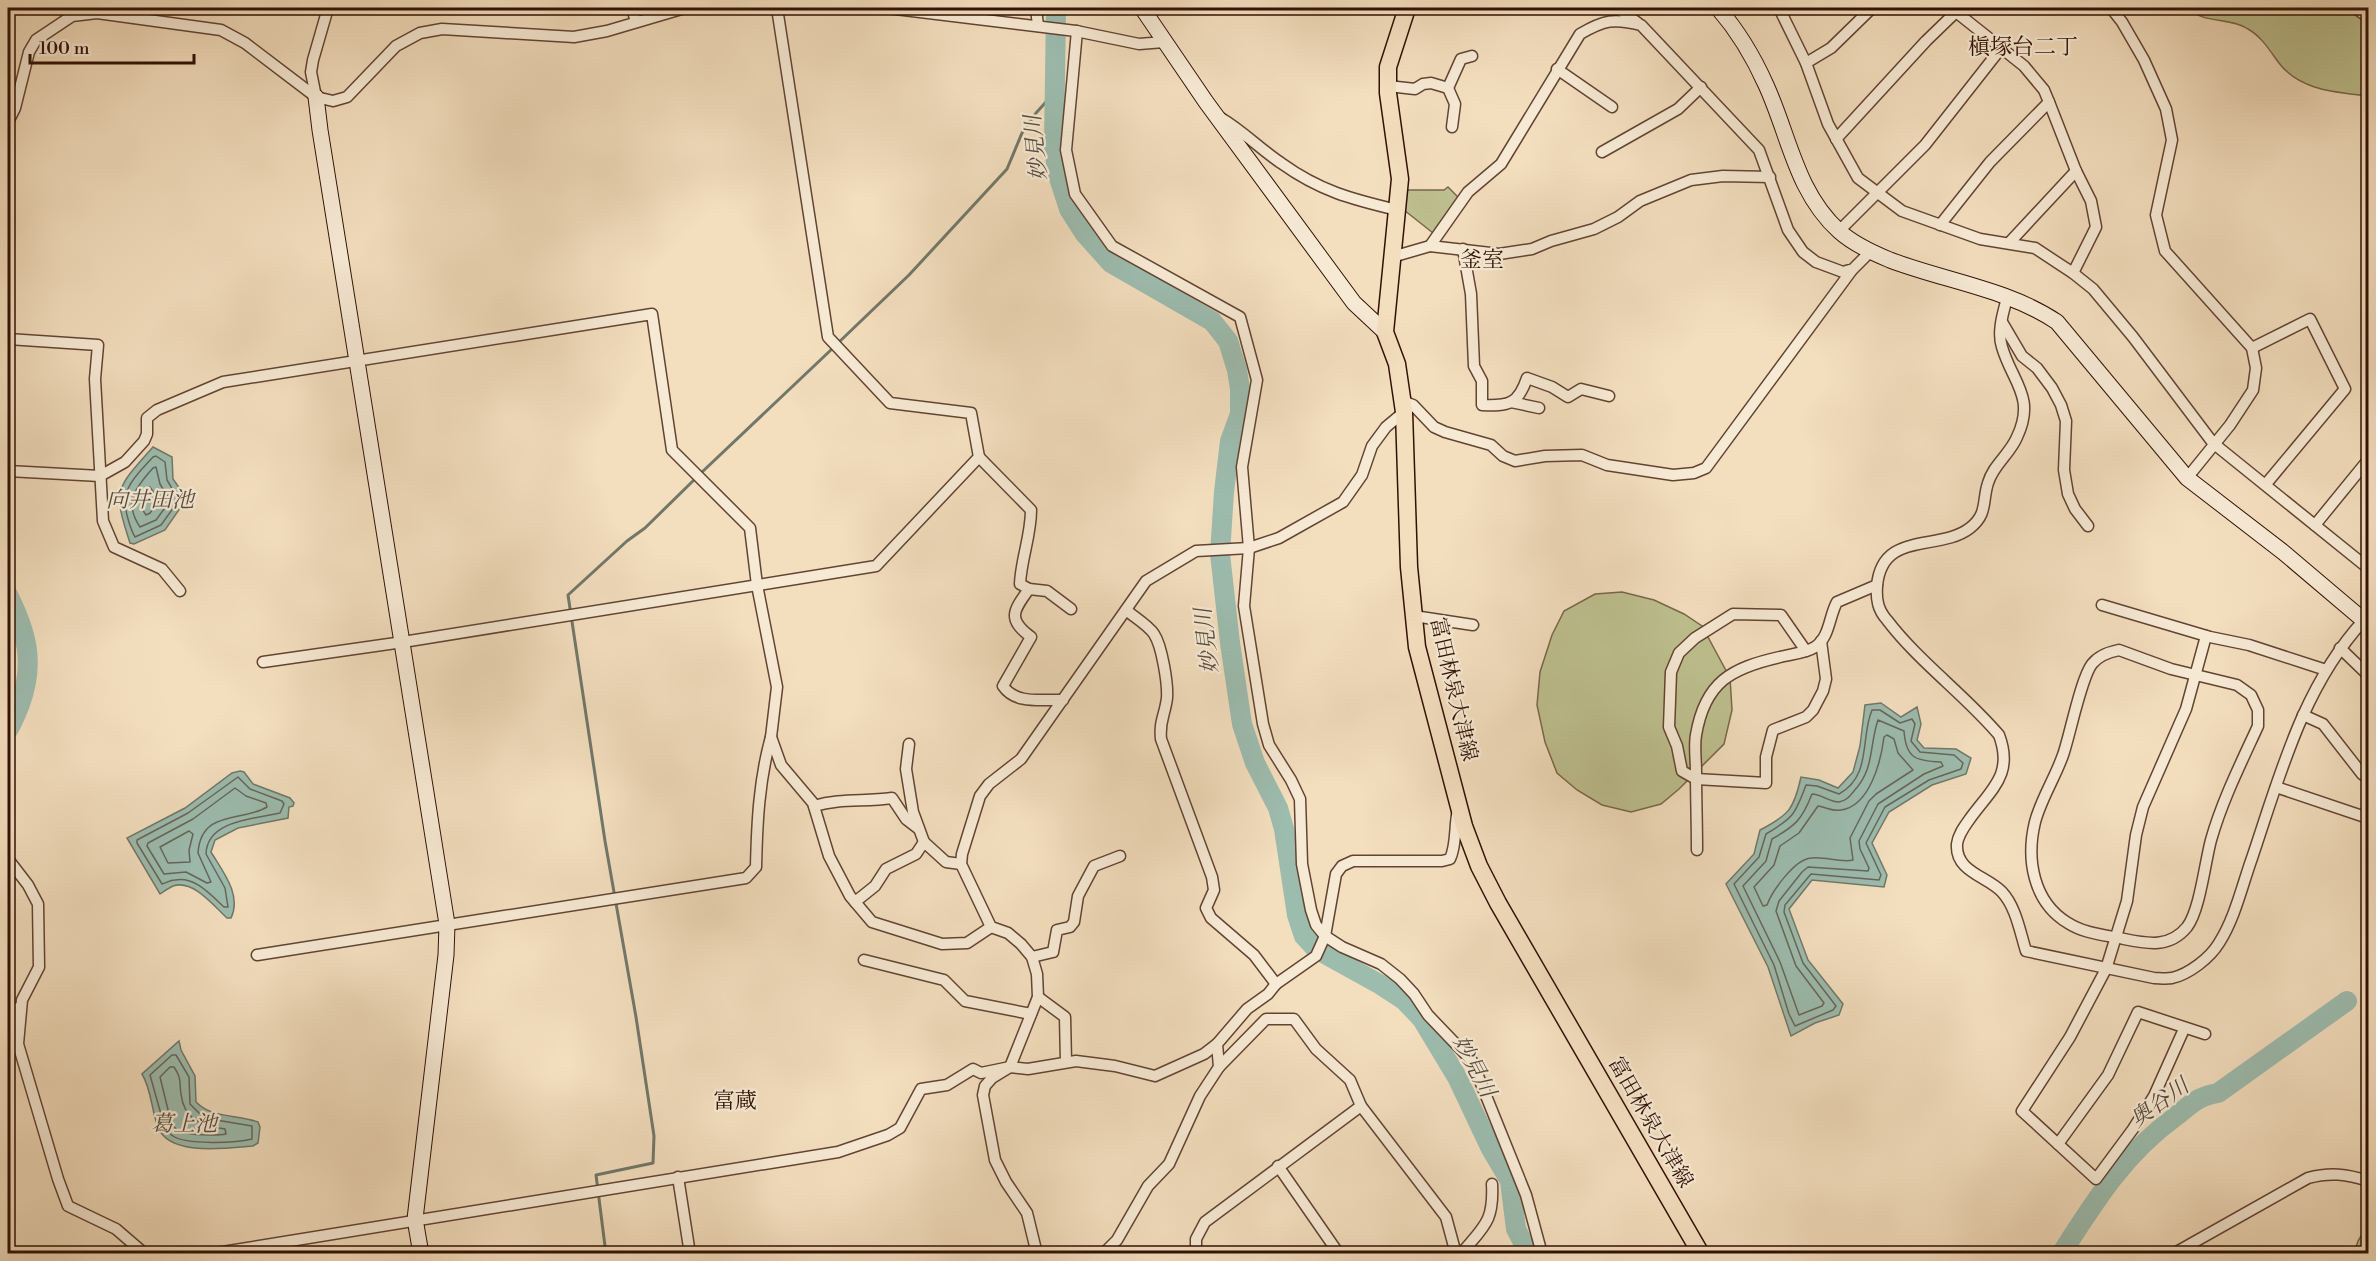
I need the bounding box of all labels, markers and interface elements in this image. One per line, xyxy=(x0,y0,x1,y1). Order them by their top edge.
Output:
scale bar xyxy=(30,27,194,65)
district label: 槇塚台二丁 xyxy=(1968,34,2078,61)
text: 100 m xyxy=(39,37,90,60)
water label: 妙見川 xyxy=(1019,112,1053,182)
district label: 釜室 xyxy=(1460,247,1504,274)
water label: 向井田池 xyxy=(106,487,197,514)
water label: 妙見川 xyxy=(1190,604,1225,675)
street label: 富田林泉大津線 xyxy=(1424,615,1482,764)
water label: 妙見川 xyxy=(1446,1031,1502,1104)
street label: 富田林泉大津線 xyxy=(1602,1052,1698,1193)
water label: 奥谷川 xyxy=(2125,1072,2196,1134)
district label: 富蔵 xyxy=(713,1088,757,1115)
water label: 葛上池 xyxy=(151,1111,220,1138)

